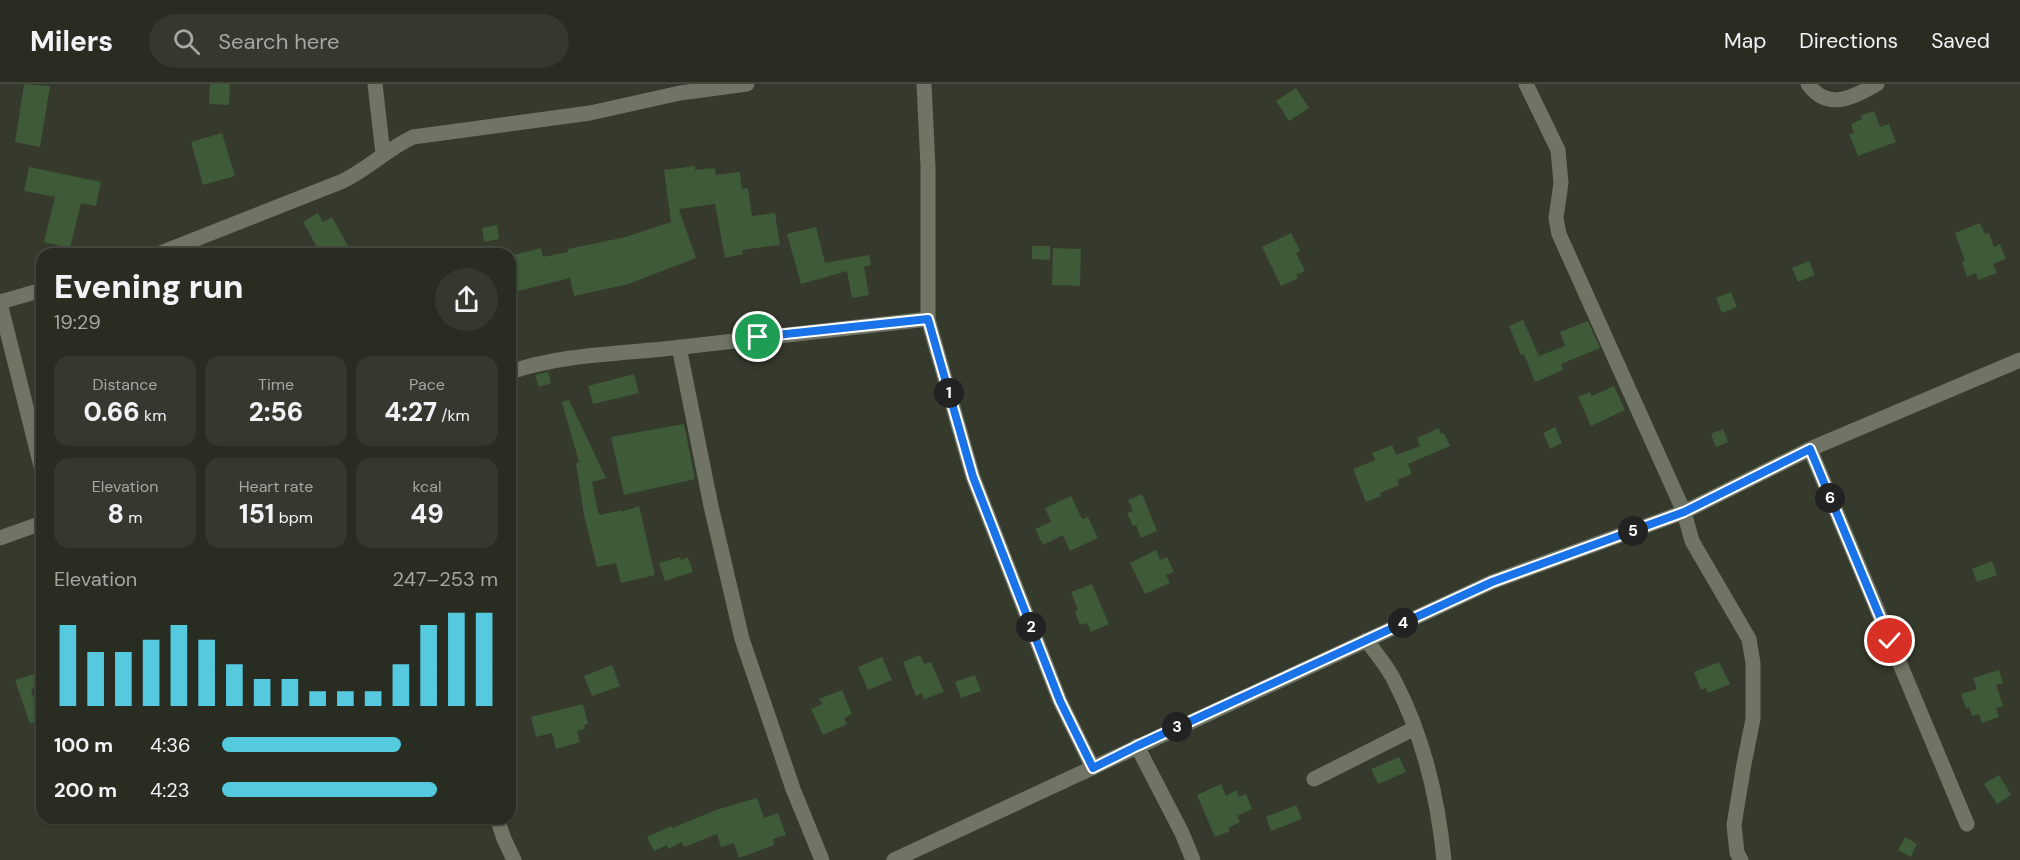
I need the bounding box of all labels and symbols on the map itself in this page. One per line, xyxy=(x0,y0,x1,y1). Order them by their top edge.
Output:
pin xyxy=(732,311,783,362)
pin: 1 xyxy=(934,378,964,408)
pin: 6 xyxy=(1815,483,1845,513)
pin: 5 xyxy=(1618,516,1648,546)
pin: 4 xyxy=(1388,608,1418,638)
pin: 2 xyxy=(1016,612,1046,642)
pin xyxy=(1864,615,1915,666)
pin: 3 xyxy=(1162,712,1192,742)

